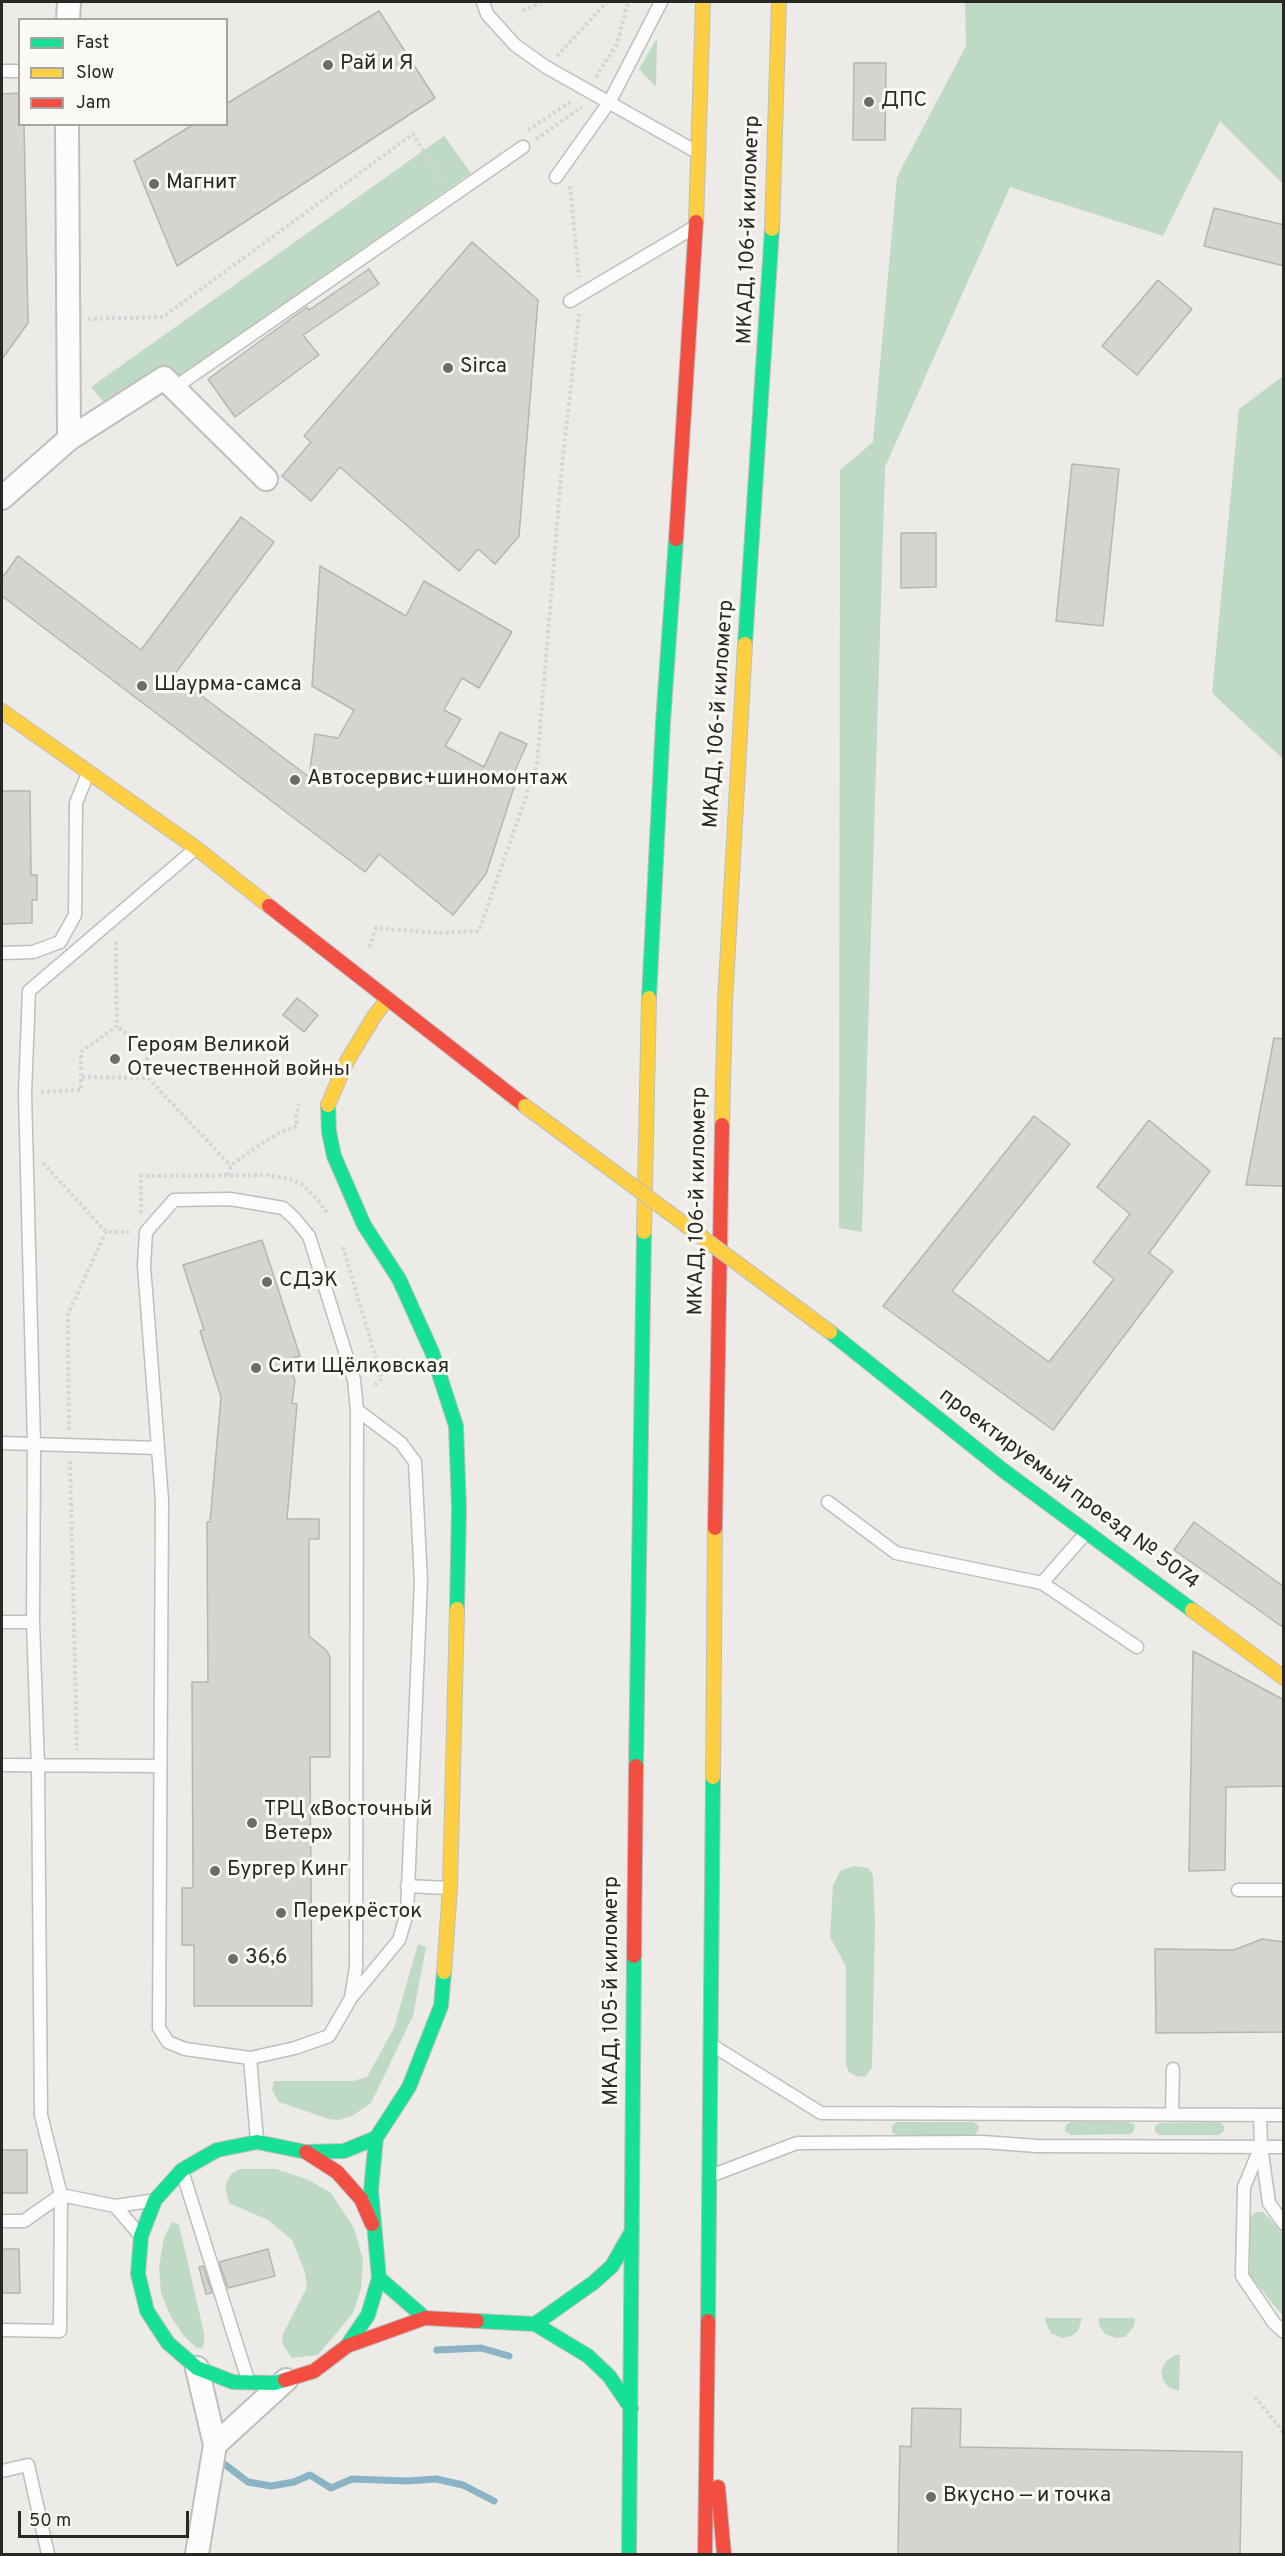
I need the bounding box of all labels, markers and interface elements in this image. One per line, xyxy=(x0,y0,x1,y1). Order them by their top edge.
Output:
legend xyxy=(18,18,228,126)
text: Fast xyxy=(76,32,109,55)
place label: Рай и Я xyxy=(340,52,414,78)
marker: Рай и Я xyxy=(321,58,335,72)
text: Slow xyxy=(76,62,114,85)
place label: ДПС xyxy=(881,89,927,115)
text: Jam xyxy=(76,92,111,115)
marker: ДПС xyxy=(862,95,876,109)
street label: МКАД, 106-й километр xyxy=(733,115,767,345)
place label: Магнит xyxy=(166,171,237,197)
marker: Магнит xyxy=(147,177,161,191)
place label: Sirca xyxy=(460,355,507,381)
marker: Sirca xyxy=(441,361,455,375)
street label: МКАД, 106-й километр xyxy=(699,599,741,829)
place label: Шаурма-самса xyxy=(154,673,301,699)
marker: Шаурма-самса xyxy=(135,679,149,693)
place label: Автосервис+шиномонтаж xyxy=(307,767,568,793)
marker: Автосервис+шиномонтаж xyxy=(288,773,302,787)
place label: Героям Великой Отечественной войны xyxy=(127,1034,350,1084)
marker: Героям Великой Отечественной войны xyxy=(108,1052,122,1066)
street label: МКАД, 106-й километр xyxy=(684,1086,714,1316)
place label: СДЭК xyxy=(279,1269,338,1295)
marker: СДЭК xyxy=(260,1275,274,1289)
place label: Сити Щёлковская xyxy=(268,1355,449,1381)
marker: Сити Щёлковская xyxy=(249,1361,263,1375)
street label: проектируемый проезд № 5074 xyxy=(933,1384,1203,1596)
place label: ТРЦ «Восточный Ветер» xyxy=(264,1798,432,1848)
marker: ТРЦ «Восточный Ветер» xyxy=(245,1816,259,1830)
place label: Бургер Кинг xyxy=(227,1858,348,1884)
marker: Бургер Кинг xyxy=(208,1864,222,1878)
street label: МКАД, 105-й километр xyxy=(600,1876,626,2106)
place label: Перекрёсток xyxy=(293,1900,422,1926)
marker: Перекрёсток xyxy=(274,1906,288,1920)
place label: 36,6 xyxy=(245,1946,287,1972)
marker: 36,6 xyxy=(226,1952,240,1966)
place label: Вкусно — и точка xyxy=(943,2484,1111,2510)
marker: Вкусно — и точка xyxy=(924,2490,938,2504)
scale bar xyxy=(21,2499,192,2537)
text: 50 m xyxy=(29,2510,71,2533)

